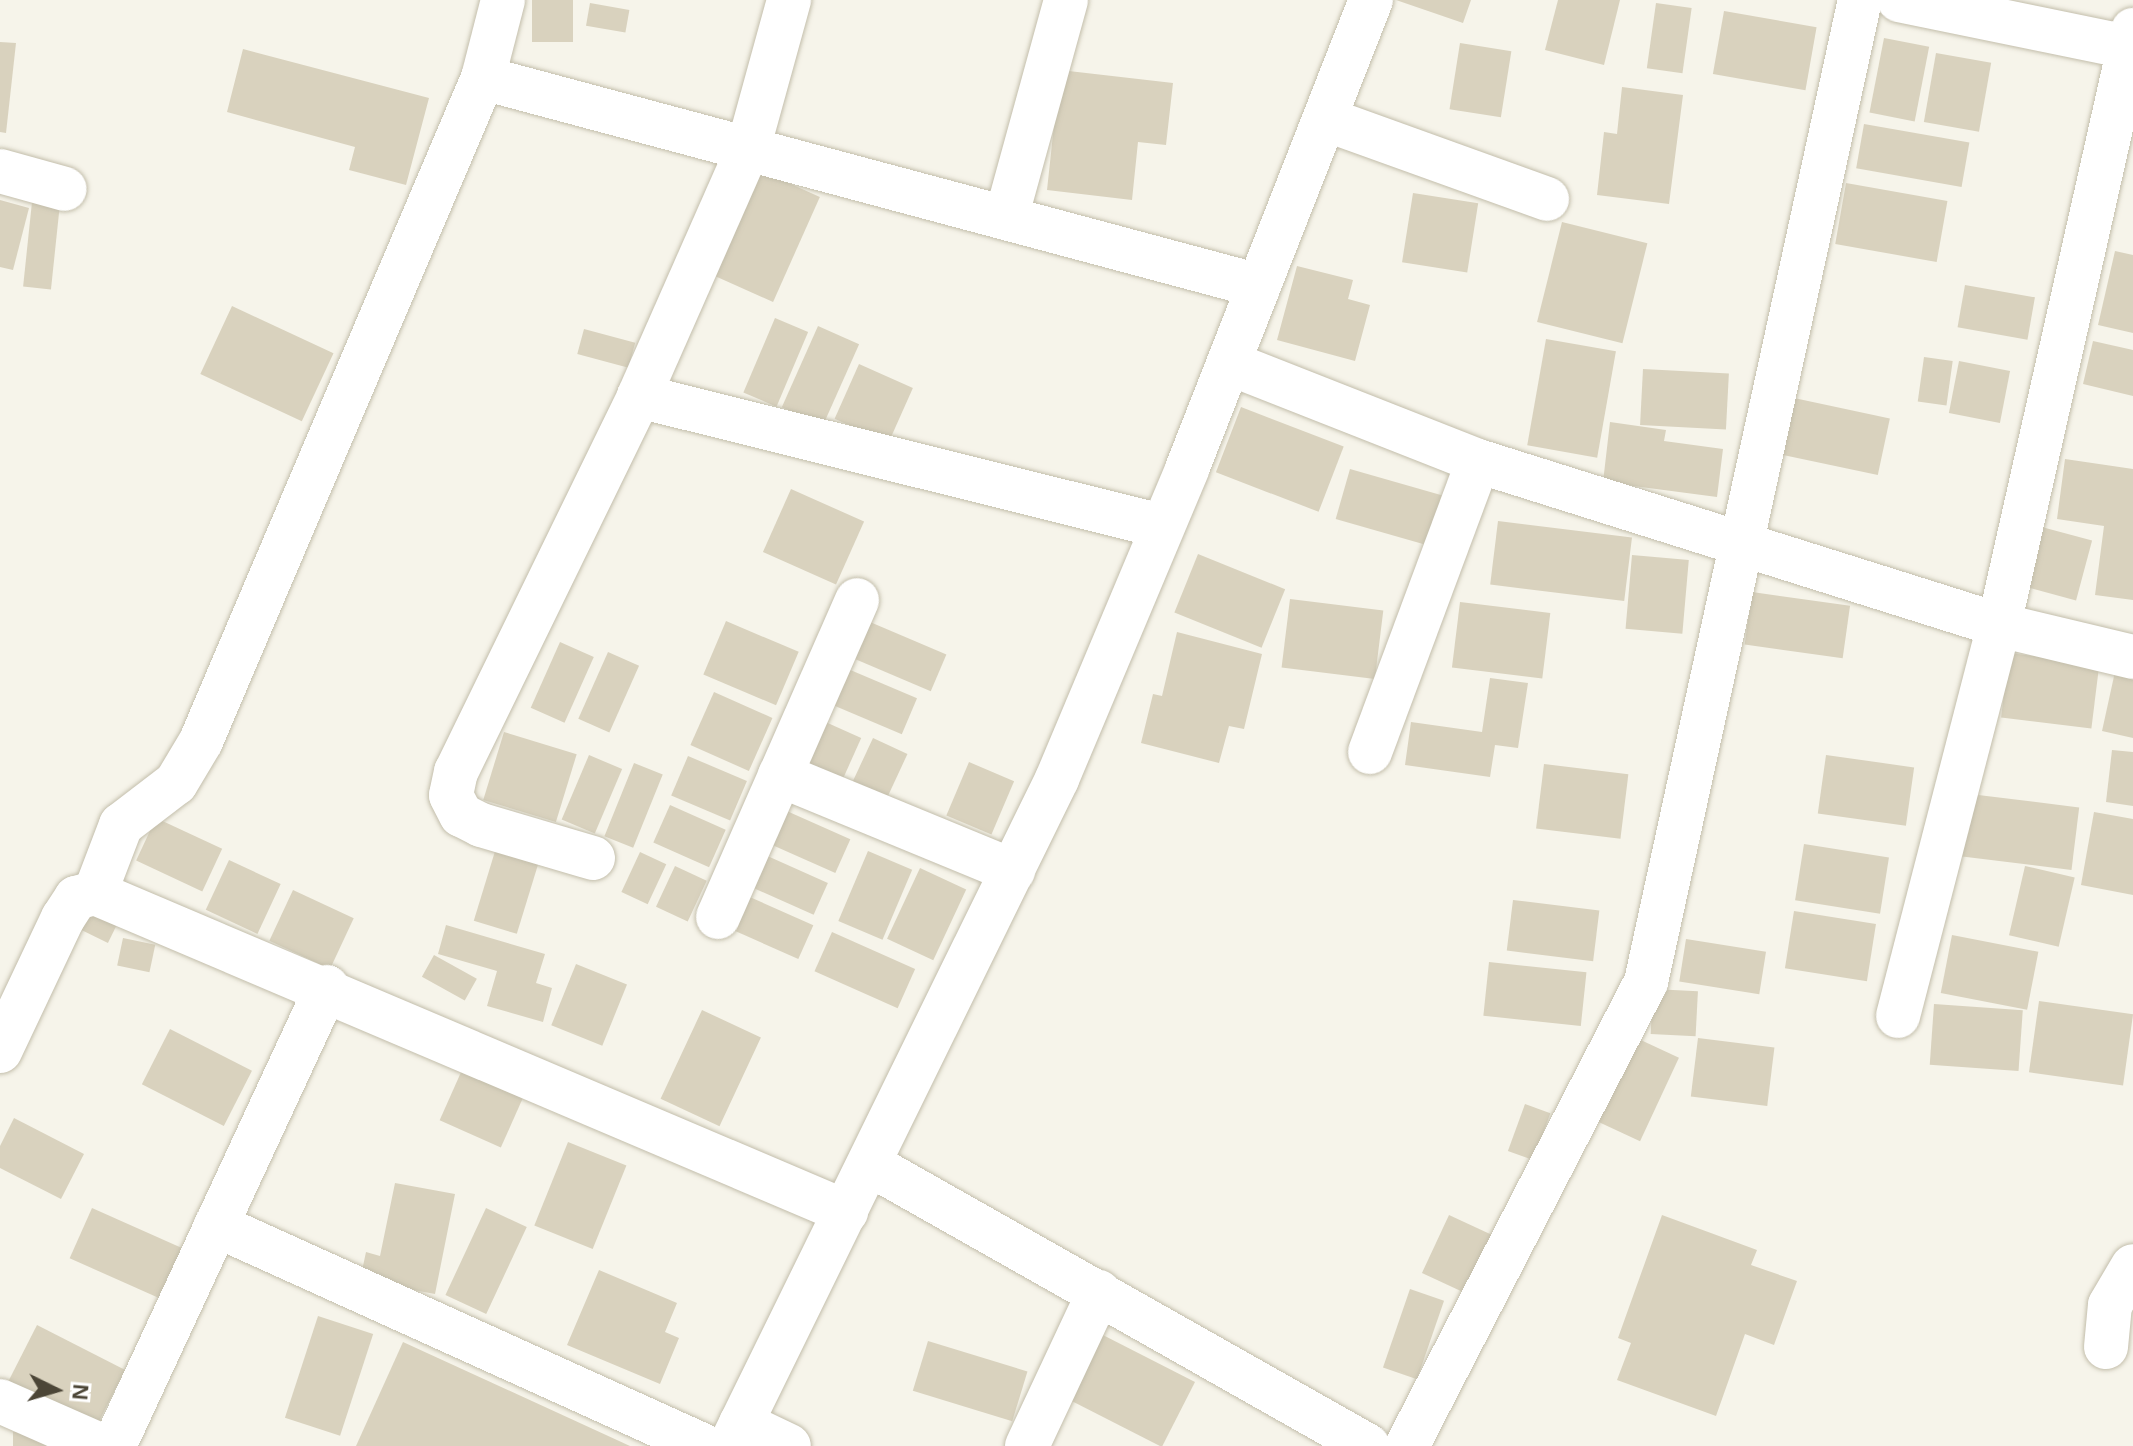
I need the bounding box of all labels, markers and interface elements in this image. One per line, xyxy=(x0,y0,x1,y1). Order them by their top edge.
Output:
north arrow xyxy=(16,1350,96,1430)
text: N xyxy=(67,1383,94,1401)

